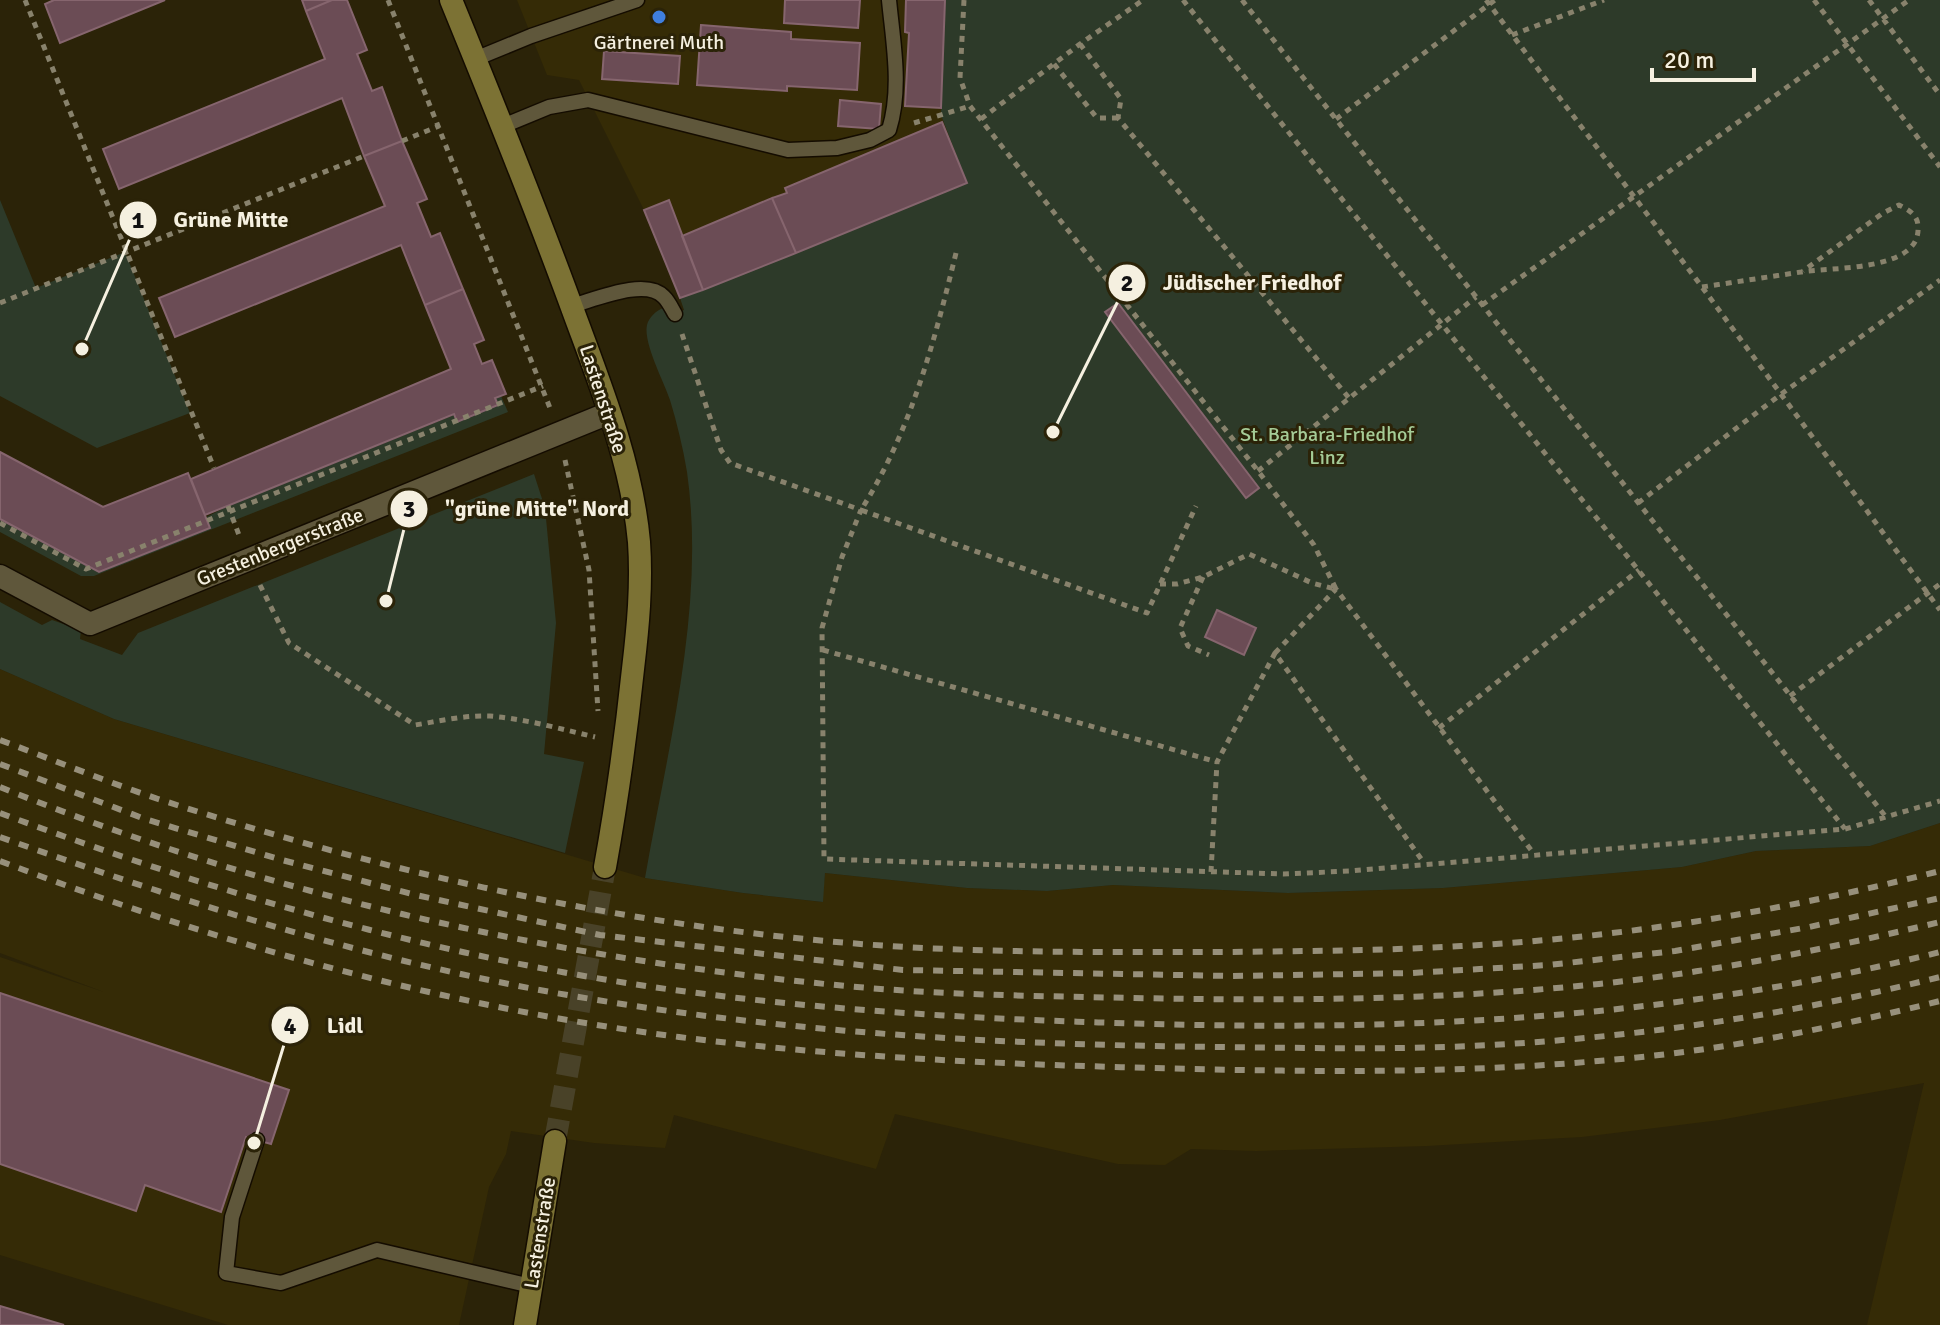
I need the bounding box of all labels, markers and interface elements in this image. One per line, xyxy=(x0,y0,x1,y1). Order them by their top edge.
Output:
marker: Gärtnerei Muth xyxy=(650,8,668,26)
place label: Gärtnerei Muth xyxy=(594,30,724,55)
scale bar xyxy=(1652,32,1754,82)
text: 20 m xyxy=(1664,45,1714,75)
callout: Grüne Mitte xyxy=(118,197,305,243)
text: 1 xyxy=(132,205,145,235)
text: Grüne Mitte xyxy=(173,206,289,233)
callout: Jüdischer Friedhof xyxy=(1107,260,1357,306)
text: 2 xyxy=(1121,268,1133,298)
text: Jüdischer Friedhof xyxy=(1163,269,1342,296)
street label: Lastenstraße xyxy=(574,342,632,456)
park label: St. Barbara-Friedhof Linz xyxy=(1240,422,1415,470)
callout: "grüne Mitte" Nord xyxy=(389,486,645,532)
text: 3 xyxy=(403,494,415,524)
text: "grüne Mitte" Nord xyxy=(445,495,629,522)
street label: Grestenbergerstraße xyxy=(193,502,367,592)
callout: Lidl xyxy=(270,1002,379,1048)
text: 4 xyxy=(284,1011,297,1041)
text: Lidl xyxy=(327,1012,363,1039)
street label: Lastenstraße xyxy=(519,1175,561,1291)

